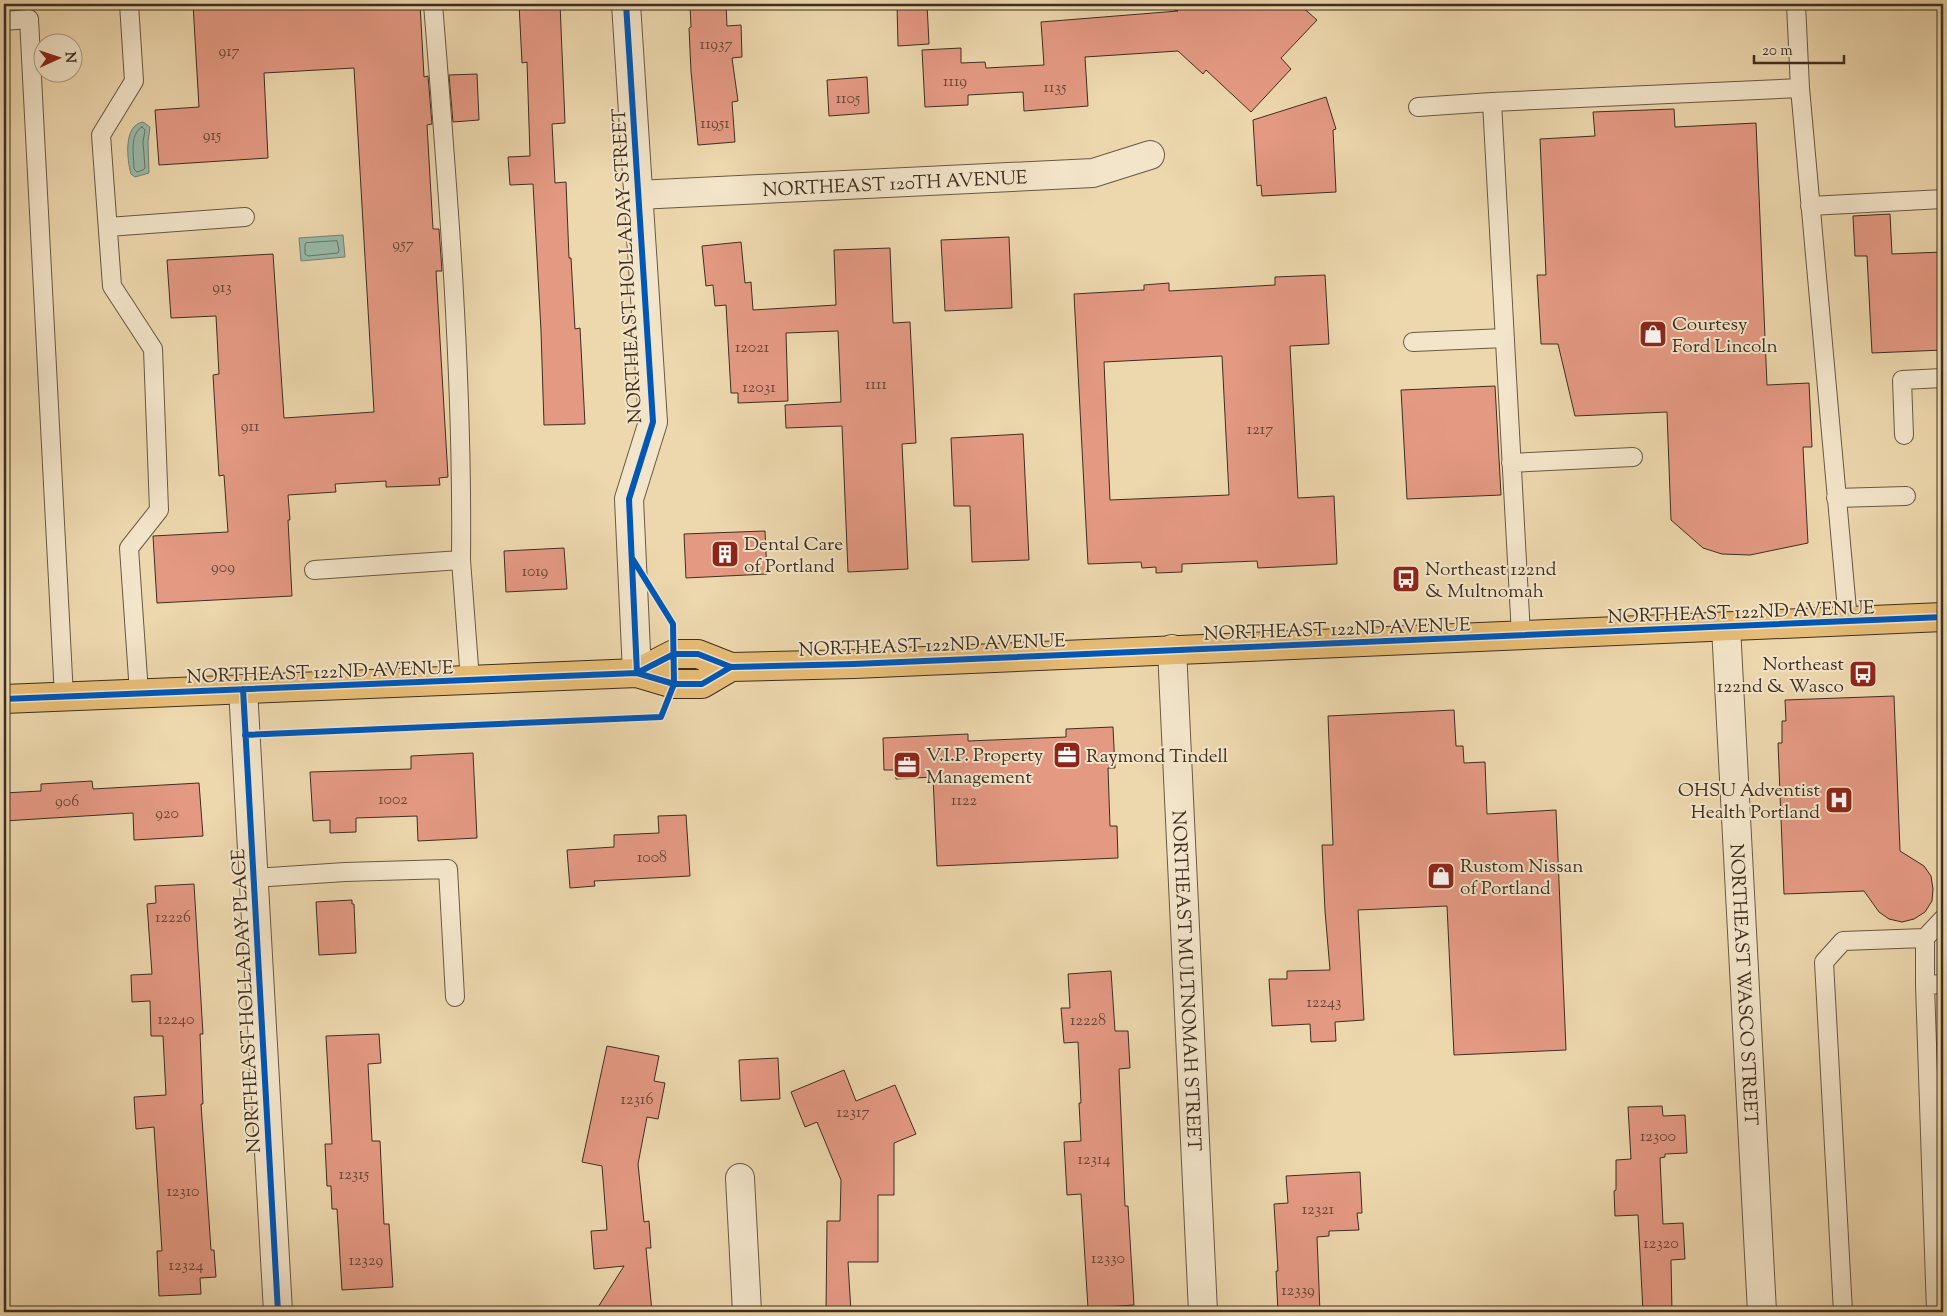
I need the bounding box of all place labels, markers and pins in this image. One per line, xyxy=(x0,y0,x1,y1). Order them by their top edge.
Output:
place label: Courtesy Ford Lincoln xyxy=(1672,312,1778,361)
shop icon: Courtesy Ford Lincoln xyxy=(1638,319,1668,349)
place label: Dental Care of Portland xyxy=(744,532,843,581)
building icon: Dental Care of Portland xyxy=(710,539,740,569)
place label: Northeast 122nd & Multnomah xyxy=(1425,557,1557,606)
bus stop icon: Northeast 122nd & Multnomah xyxy=(1391,564,1421,594)
place label: Northeast 122nd & Wasco xyxy=(1717,652,1844,701)
bus stop icon: Northeast 122nd & Wasco xyxy=(1848,659,1878,689)
office icon: Raymond Tindell xyxy=(1052,740,1082,770)
place label: V.I.P. Property Management xyxy=(926,743,1044,792)
place label: Raymond Tindell xyxy=(1086,744,1228,771)
office icon: V.I.P. Property Management xyxy=(892,750,922,780)
place label: OHSU Adventist Health Portland xyxy=(1678,778,1820,827)
hospital icon: OHSU Adventist Health Portland xyxy=(1824,785,1854,815)
place label: Rustom Nissan of Portland xyxy=(1460,854,1584,903)
shop icon: Rustom Nissan of Portland xyxy=(1426,861,1456,891)

